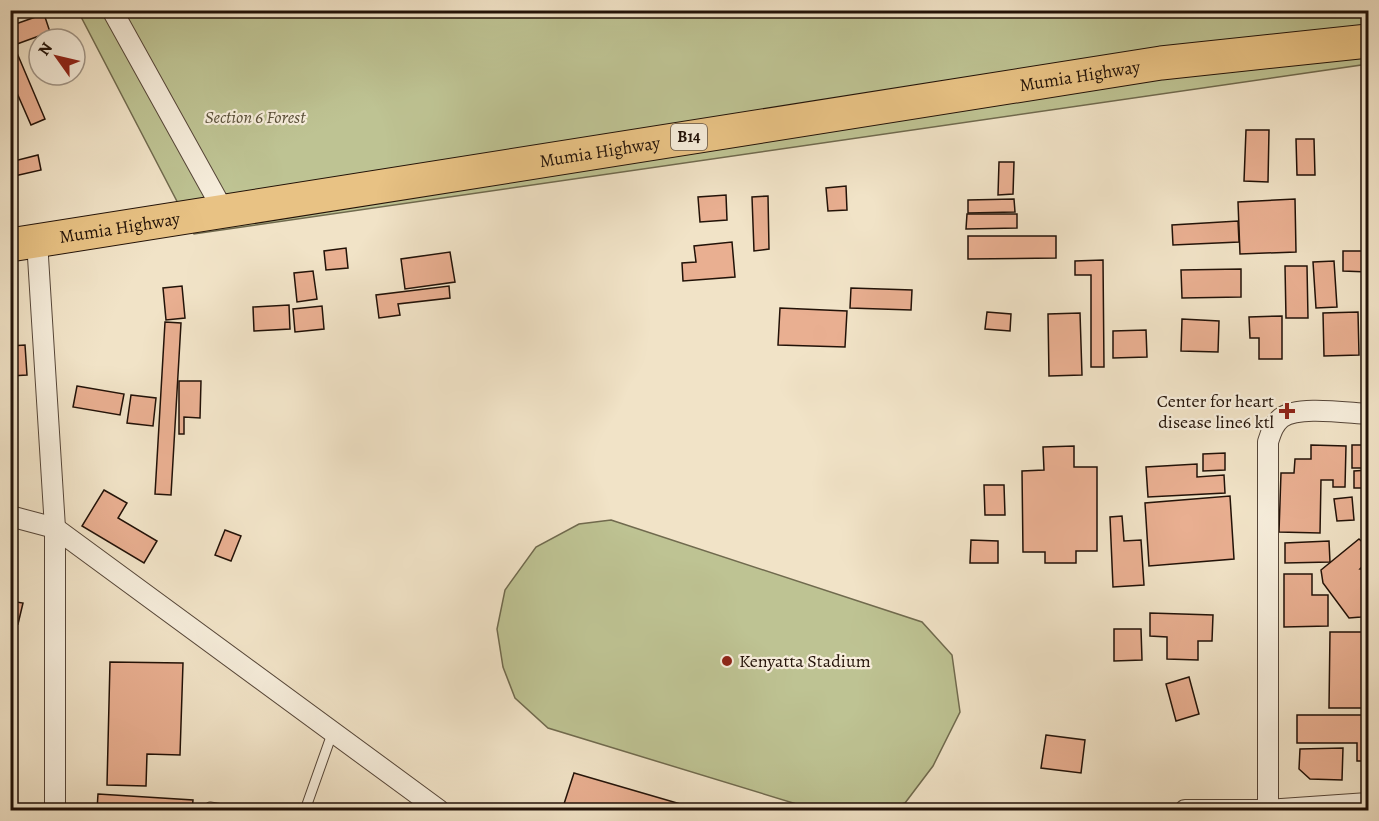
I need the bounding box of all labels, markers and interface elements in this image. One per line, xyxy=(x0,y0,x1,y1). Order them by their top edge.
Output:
north arrow xyxy=(27,27,87,87)
text: N xyxy=(33,38,58,60)
street label: Mumia Highway xyxy=(1018,54,1143,97)
park label: Section 6 Forest xyxy=(205,105,306,129)
road number: B14 xyxy=(671,124,707,150)
street label: Mumia Highway xyxy=(538,130,663,173)
street label: Mumia Highway xyxy=(58,206,183,249)
place label: Center for heart disease line6 ktl xyxy=(1157,389,1275,434)
marker: Center for heart disease line6 ktl xyxy=(1278,402,1296,420)
place label: Kenyatta Stadium xyxy=(739,649,871,673)
marker: Kenyatta Stadium xyxy=(720,654,734,668)

